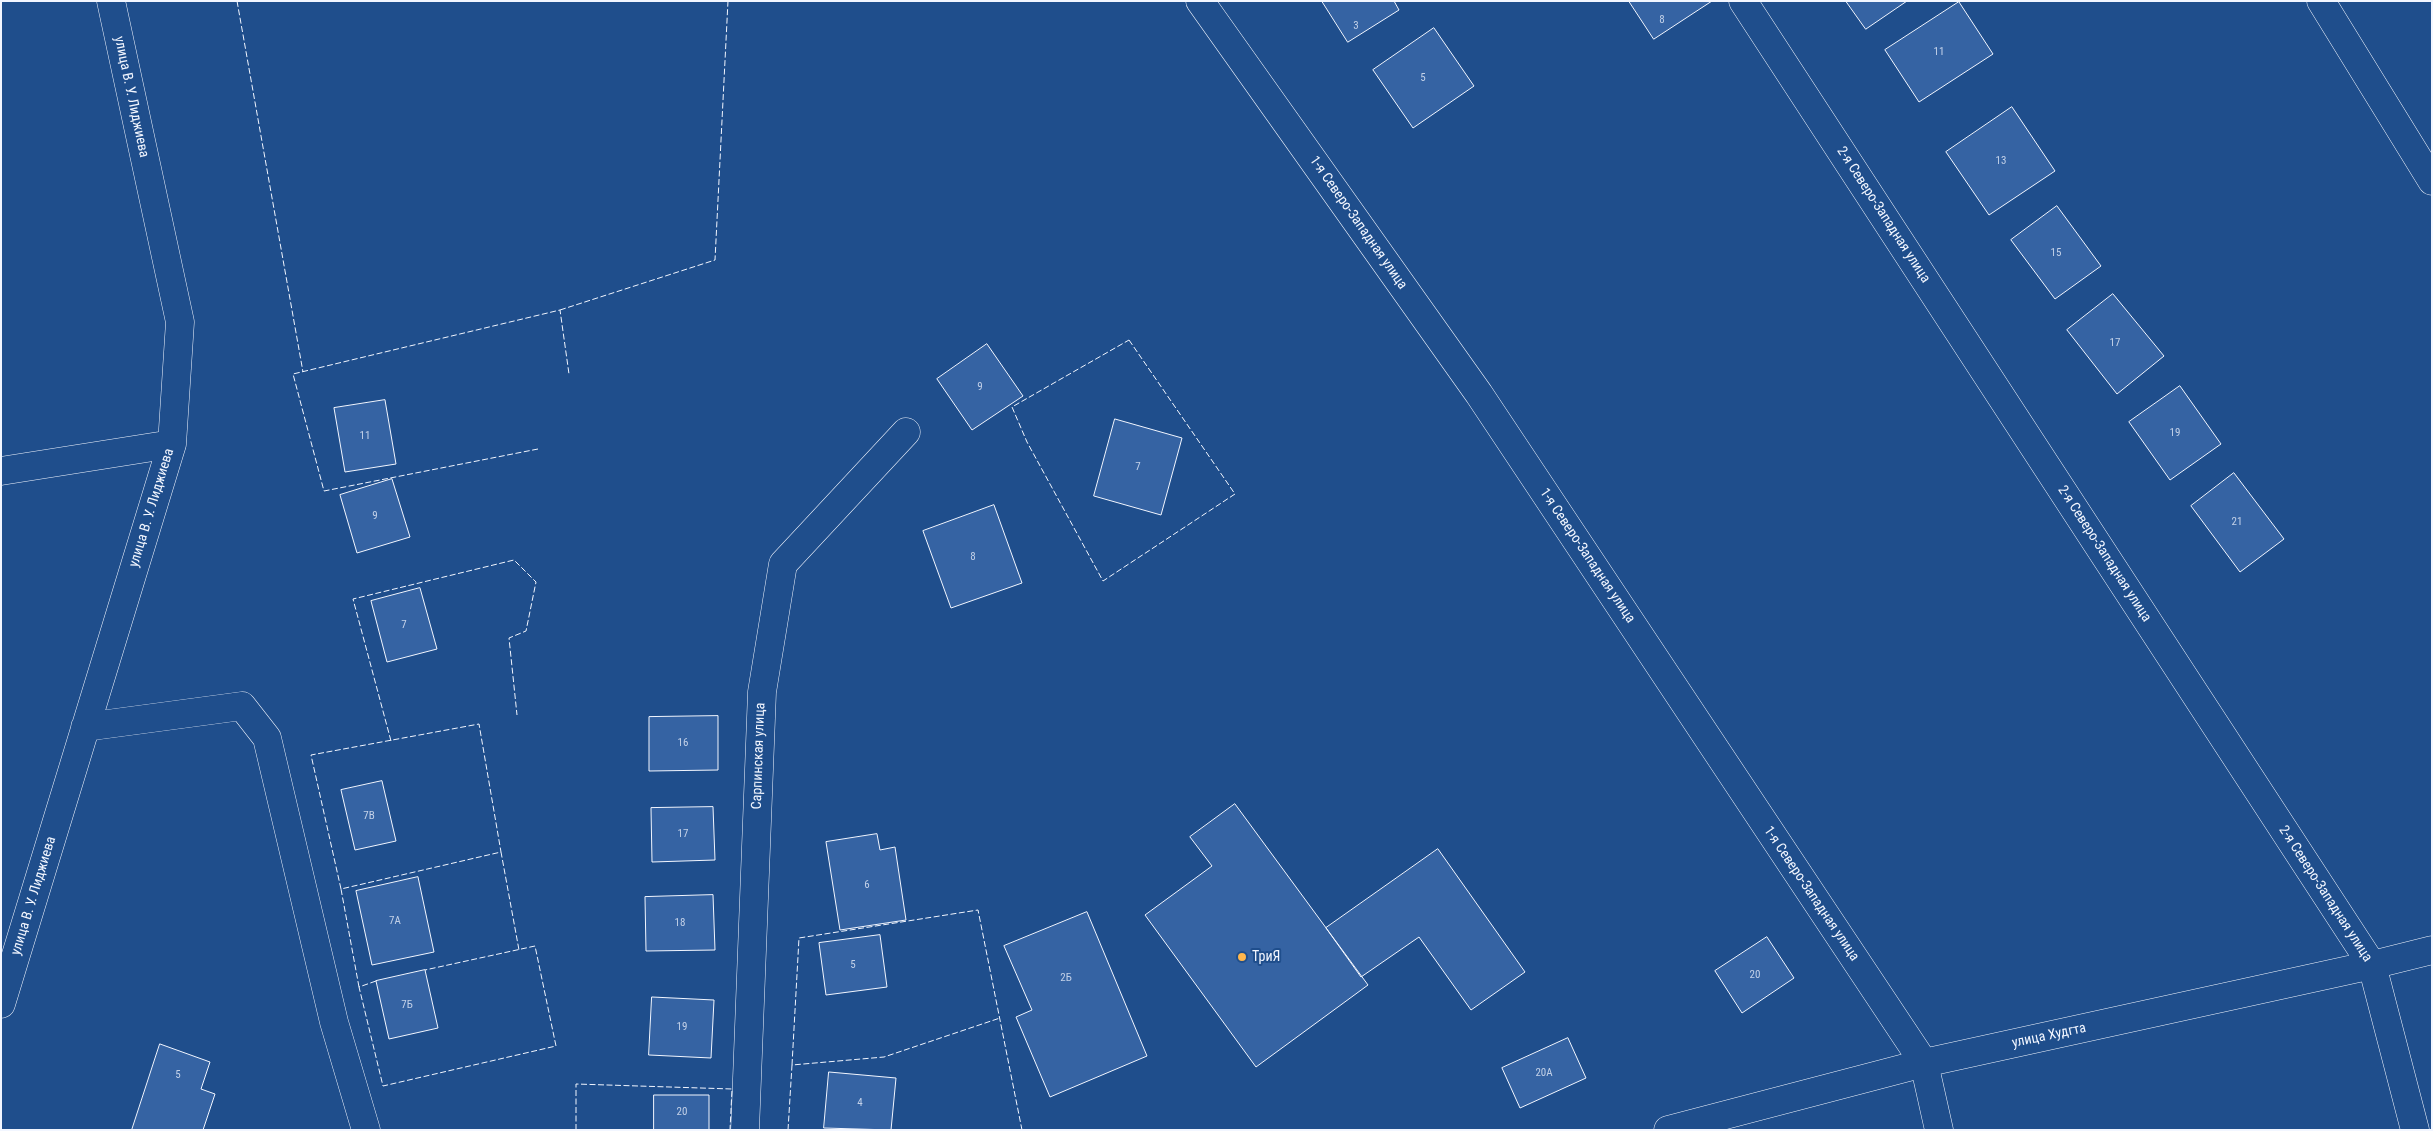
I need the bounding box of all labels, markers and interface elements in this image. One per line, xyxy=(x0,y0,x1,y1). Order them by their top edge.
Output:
house number: 8 xyxy=(1659,13,1665,27)
house number: 3 xyxy=(1353,19,1359,33)
street label: улица В. У. Лиджиева xyxy=(110,35,152,159)
house number: 11 xyxy=(1934,45,1944,59)
house number: 5 xyxy=(1420,71,1426,85)
street label: 2-я Северо-Западная улица xyxy=(1833,144,1933,286)
street label: 1-я Северо-Западная улица xyxy=(1306,153,1410,293)
house number: 13 xyxy=(1996,154,2006,168)
house number: 15 xyxy=(2051,246,2061,260)
house number: 17 xyxy=(2110,336,2120,350)
house number: 9 xyxy=(977,380,983,394)
house number: 19 xyxy=(2170,426,2180,440)
house number: 11 xyxy=(360,429,370,443)
street label: улица В. У. Лиджиева xyxy=(126,447,178,569)
house number: 7 xyxy=(1135,460,1141,474)
street label: 2-я Северо-Западная улица xyxy=(2054,483,2154,625)
street label: 1-я Северо-Западная улица xyxy=(1536,485,1638,627)
house number: 9 xyxy=(372,509,378,523)
house number: 21 xyxy=(2232,515,2242,529)
house number: 8 xyxy=(970,550,976,564)
house number: 7 xyxy=(401,618,407,632)
street label: Сарпинская улица xyxy=(749,702,769,810)
house number: 16 xyxy=(678,736,688,750)
house number: 7В xyxy=(363,809,375,823)
street label: 1-я Северо-Западная улица xyxy=(1760,823,1862,965)
street label: 2-я Северо-Западная улица xyxy=(2275,823,2375,965)
house number: 17 xyxy=(678,827,688,841)
street label: улица В. У. Лиджиева xyxy=(8,835,60,957)
house number: 6 xyxy=(864,878,870,892)
house number: 7А xyxy=(389,914,401,928)
house number: 18 xyxy=(675,916,685,930)
place label: ТриЯ xyxy=(1252,949,1280,965)
marker: ТриЯ xyxy=(1236,951,1248,963)
house number: 5 xyxy=(850,958,856,972)
house number: 20 xyxy=(1750,968,1760,982)
house number: 2Б xyxy=(1060,971,1072,985)
house number: 7Б xyxy=(401,998,413,1012)
house number: 19 xyxy=(677,1020,687,1034)
street label: улица Худгта xyxy=(2010,1020,2088,1052)
house number: 20А xyxy=(1535,1066,1553,1080)
house number: 5 xyxy=(175,1068,181,1082)
house number: 4 xyxy=(857,1096,863,1110)
house number: 20 xyxy=(677,1105,687,1119)

